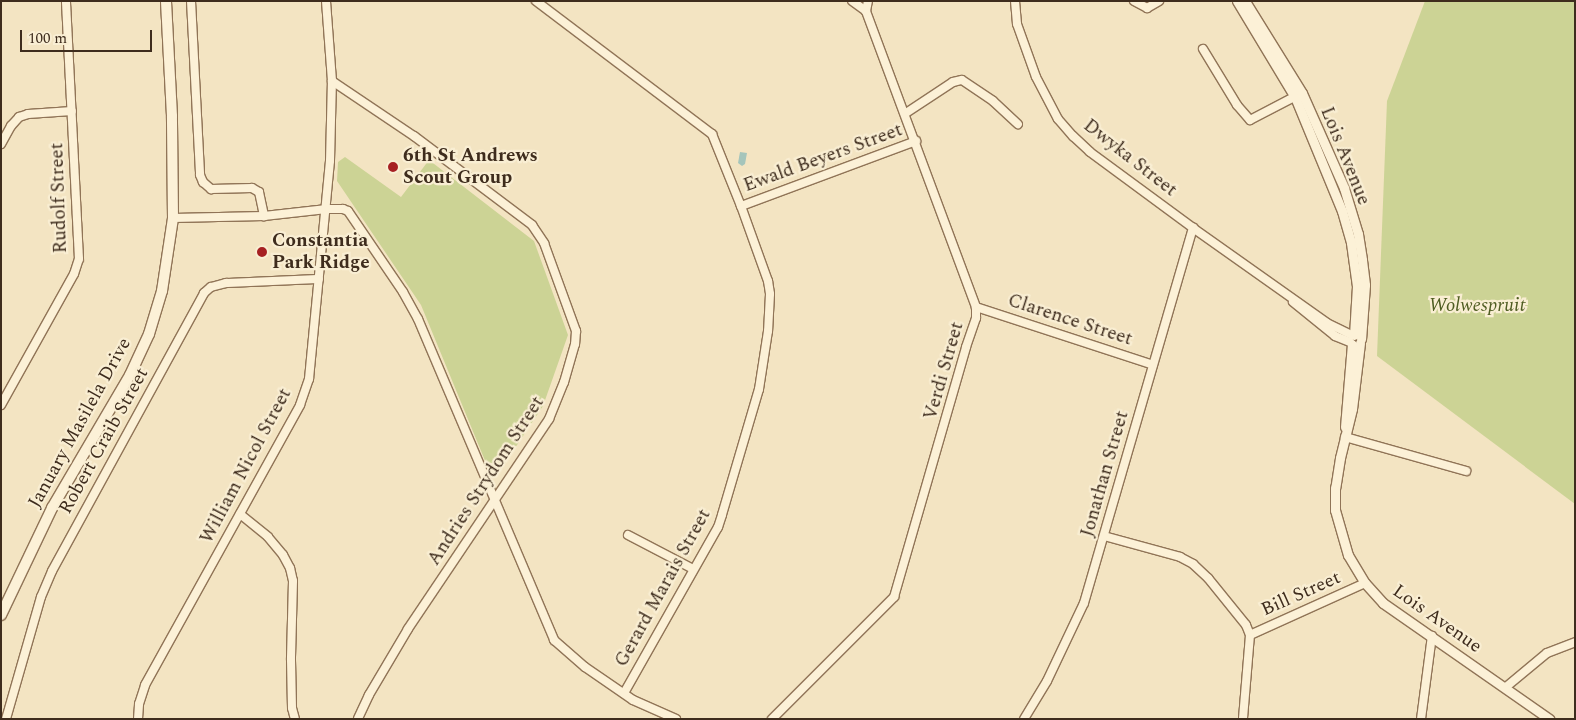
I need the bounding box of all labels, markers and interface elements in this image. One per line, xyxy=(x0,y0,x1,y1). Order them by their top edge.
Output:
scale bar xyxy=(22,20,155,52)
text: 100 m xyxy=(28,27,67,50)
street label: Lois Avenue xyxy=(1315,104,1375,208)
street label: Dwyka Street xyxy=(1079,114,1181,202)
street label: Ewald Beyers Street xyxy=(740,119,906,197)
street label: Rudolf Street xyxy=(46,142,72,254)
place label: 6th St Andrews Scout Group xyxy=(403,145,538,189)
marker: 6th St Andrews Scout Group xyxy=(387,161,399,173)
place label: Constantia Park Ridge xyxy=(272,230,370,274)
marker: Constantia Park Ridge xyxy=(256,246,268,258)
street label: Clarence Street xyxy=(1005,289,1135,351)
park label: Wolwespruit xyxy=(1429,295,1525,317)
street label: Verdi Street xyxy=(919,319,969,423)
street label: January Masilela Drive xyxy=(24,334,136,512)
street label: Robert Craib Street xyxy=(54,364,154,518)
street label: William Nicol Street xyxy=(195,384,297,548)
street label: Andries Strydom Street xyxy=(423,392,549,570)
street label: Jonathan Street xyxy=(1076,408,1134,540)
street label: Gerard Marais Street xyxy=(610,505,716,671)
street label: Bill Street xyxy=(1258,566,1344,622)
street label: Lois Avenue xyxy=(1388,580,1486,658)

